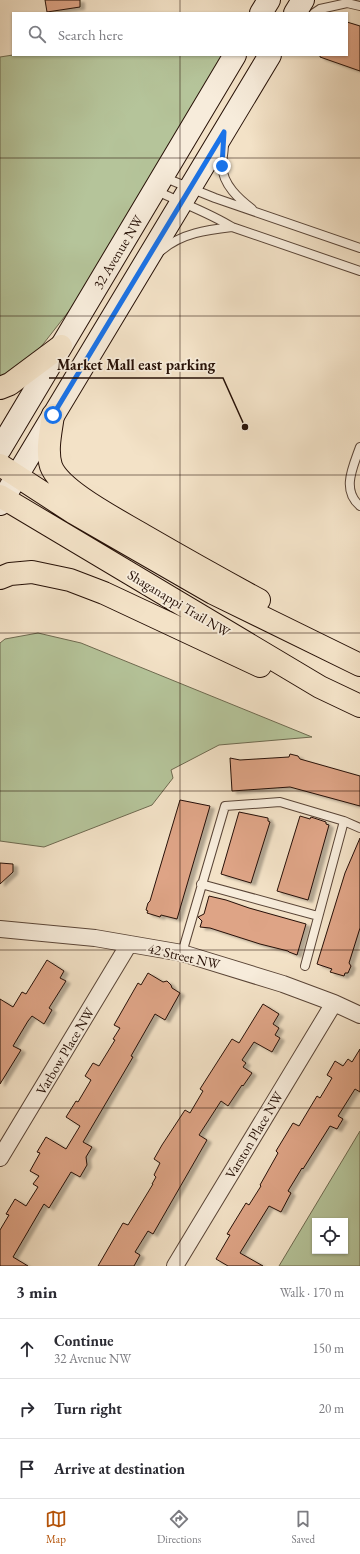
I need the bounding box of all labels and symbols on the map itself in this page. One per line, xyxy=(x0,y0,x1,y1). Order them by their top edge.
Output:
route end xyxy=(213,157,231,175)
street label: 32 Avenue NW xyxy=(89,211,148,292)
callout: Market Mall east parking xyxy=(49,351,223,378)
text: Market Mall east parking xyxy=(57,355,216,374)
route start xyxy=(44,406,62,424)
street label: Shaganappi Trail NW xyxy=(124,565,235,641)
street label: 42 Street NW xyxy=(146,939,223,973)
street label: Varbow Place NW xyxy=(32,1003,99,1098)
street label: Varston Place NW xyxy=(221,1087,288,1182)

